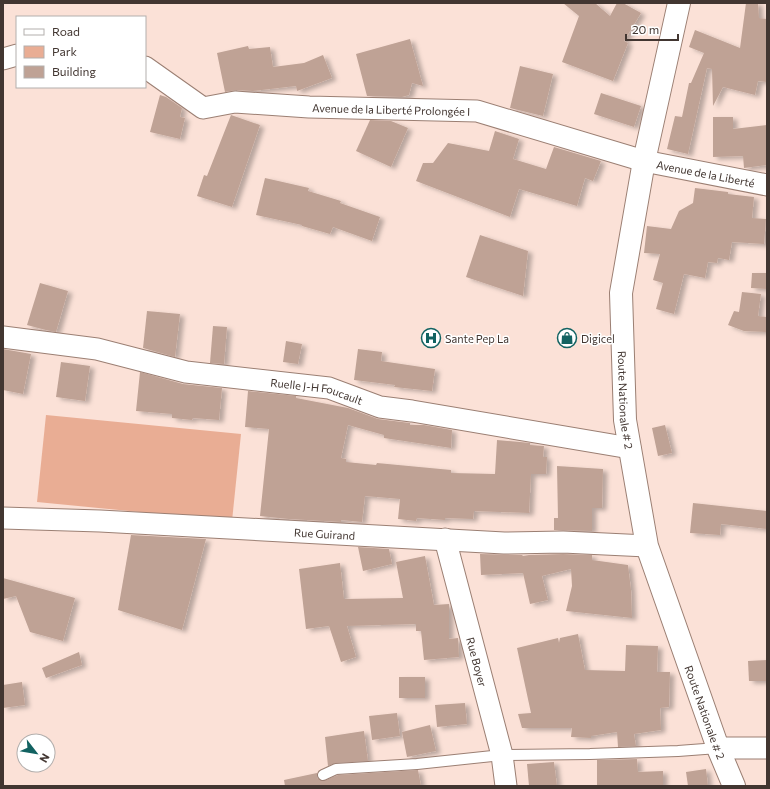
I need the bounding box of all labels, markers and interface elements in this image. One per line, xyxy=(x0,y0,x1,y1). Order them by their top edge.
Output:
legend xyxy=(16,16,146,88)
scale bar xyxy=(626,16,678,42)
text: 20 m xyxy=(632,22,659,36)
text: Road xyxy=(52,24,80,38)
text: Park xyxy=(52,44,78,58)
text: Building xyxy=(52,64,96,78)
street label: Avenue de la Liberté Prolongée I xyxy=(312,101,470,117)
street label: Avenue de la Liberté xyxy=(655,157,756,189)
hospital icon: Sante Pep La xyxy=(420,327,442,349)
shop icon: Digicel xyxy=(556,327,578,349)
place label: Sante Pep La xyxy=(445,332,509,345)
place label: Digicel xyxy=(581,332,615,345)
street label: Route Nationale # 2 xyxy=(616,351,636,450)
street label: Ruelle J-H Foucault xyxy=(270,375,365,407)
street label: Rue Guirand xyxy=(294,525,356,541)
street label: Rue Boyer xyxy=(465,636,490,688)
street label: Route Nationale # 2 xyxy=(683,664,728,761)
north arrow xyxy=(16,733,56,773)
text: N xyxy=(37,752,53,765)

